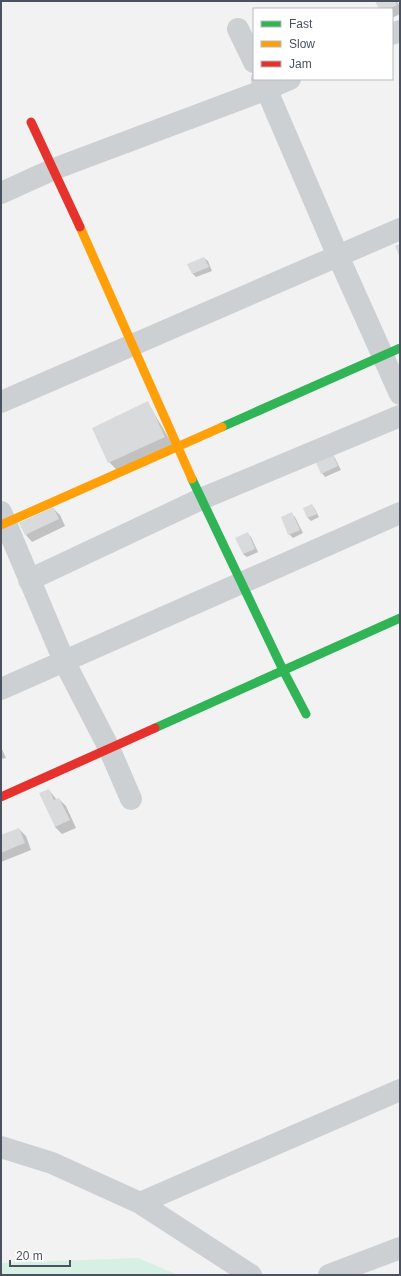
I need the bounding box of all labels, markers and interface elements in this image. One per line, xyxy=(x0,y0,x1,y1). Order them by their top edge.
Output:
legend xyxy=(253,8,393,80)
text: Fast xyxy=(289,17,313,31)
text: Slow xyxy=(289,37,315,51)
text: Jam xyxy=(289,57,312,71)
scale bar xyxy=(10,1242,70,1268)
text: 20 m xyxy=(16,1249,43,1263)

